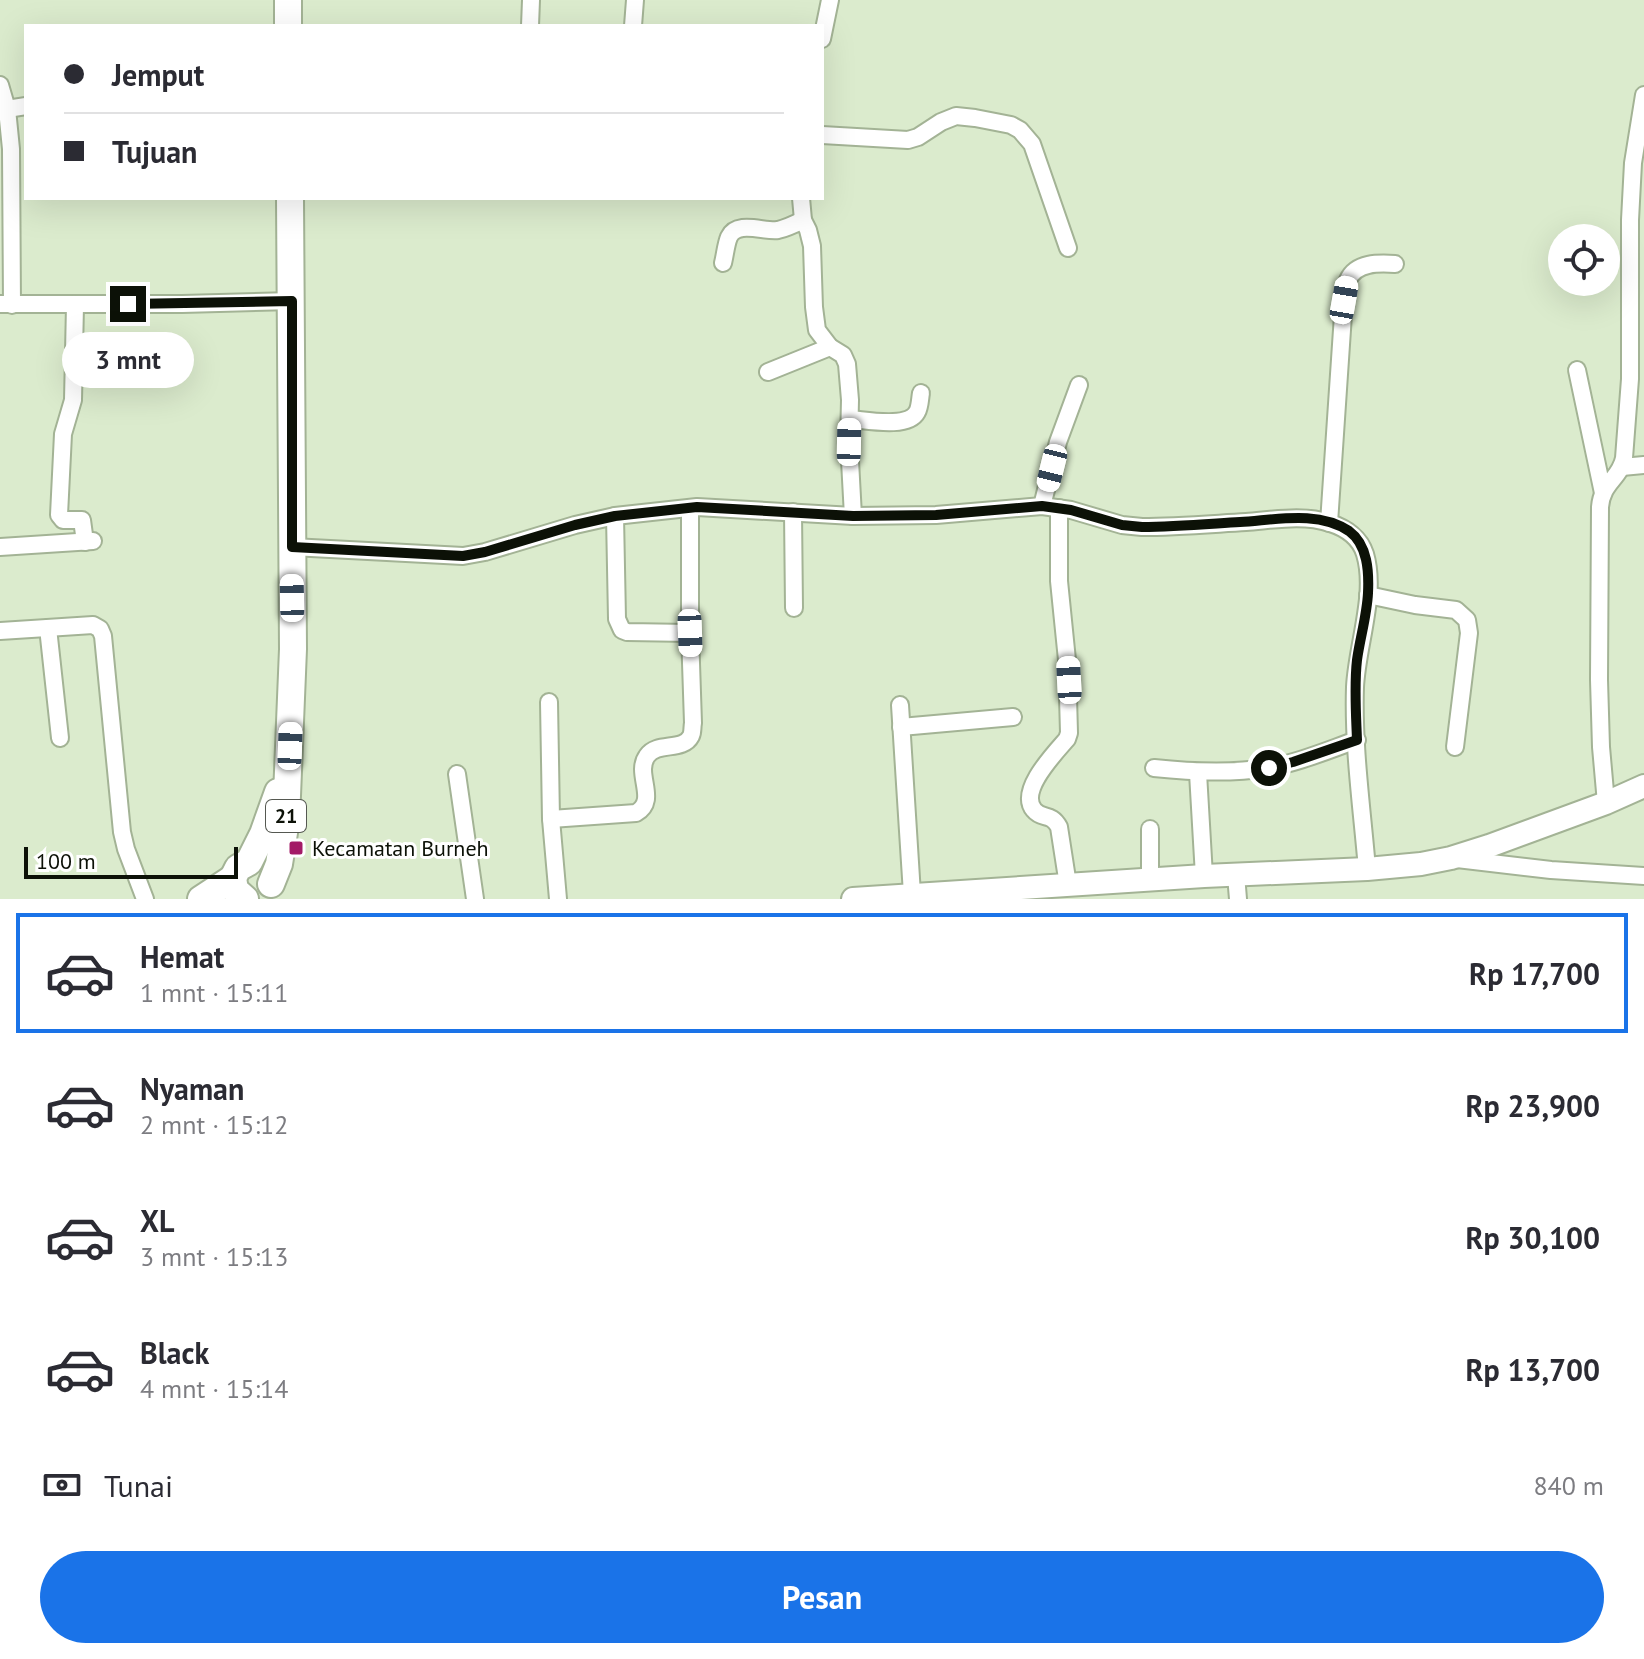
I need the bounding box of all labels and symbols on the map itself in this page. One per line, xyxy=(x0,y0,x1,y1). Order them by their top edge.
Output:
car xyxy=(1328,274,1360,326)
route end xyxy=(110,286,146,322)
callout: 3 mnt xyxy=(62,332,194,388)
car xyxy=(837,418,861,466)
car xyxy=(1035,442,1069,494)
car xyxy=(280,574,304,622)
car xyxy=(677,609,703,657)
car xyxy=(1056,655,1082,705)
car xyxy=(277,722,303,770)
route start xyxy=(1251,750,1287,786)
road number: 21 xyxy=(266,800,306,832)
place label: Kecamatan Burneh xyxy=(312,834,489,862)
marker: Kecamatan Burneh xyxy=(287,839,305,857)
scale bar xyxy=(24,843,238,879)

